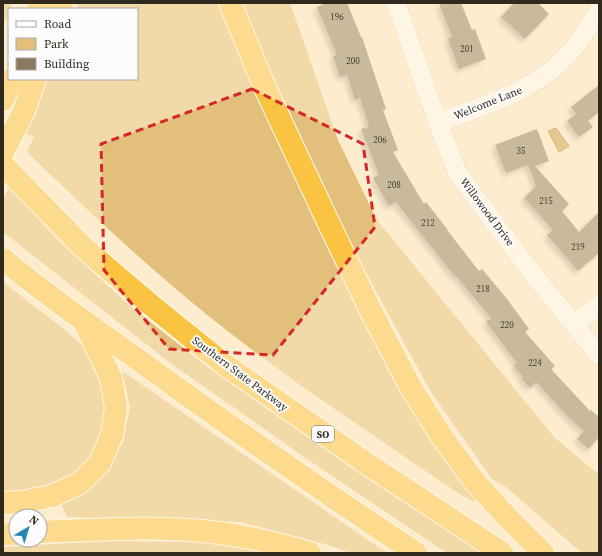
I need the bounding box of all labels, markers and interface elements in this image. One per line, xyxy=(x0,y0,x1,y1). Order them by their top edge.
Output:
legend xyxy=(8,8,138,80)
house number: 196 xyxy=(330,11,344,23)
text: Road xyxy=(44,16,71,32)
text: Park xyxy=(44,36,69,52)
house number: 201 xyxy=(460,43,474,55)
house number: 200 xyxy=(346,55,360,67)
text: Building xyxy=(44,56,89,72)
street label: Welcome Lane xyxy=(452,82,525,124)
house number: 206 xyxy=(373,134,387,146)
house number: 35 xyxy=(516,145,526,157)
street label: Willowood Drive xyxy=(456,175,518,249)
house number: 208 xyxy=(387,179,401,191)
house number: 215 xyxy=(539,195,553,207)
house number: 212 xyxy=(421,217,435,229)
house number: 219 xyxy=(571,241,585,253)
house number: 218 xyxy=(476,283,490,295)
house number: 220 xyxy=(500,319,514,331)
street label: Southern State Parkway xyxy=(189,333,291,415)
house number: 224 xyxy=(528,357,542,369)
road number: SO xyxy=(312,426,334,442)
north arrow xyxy=(8,508,48,548)
text: N xyxy=(26,512,42,529)

